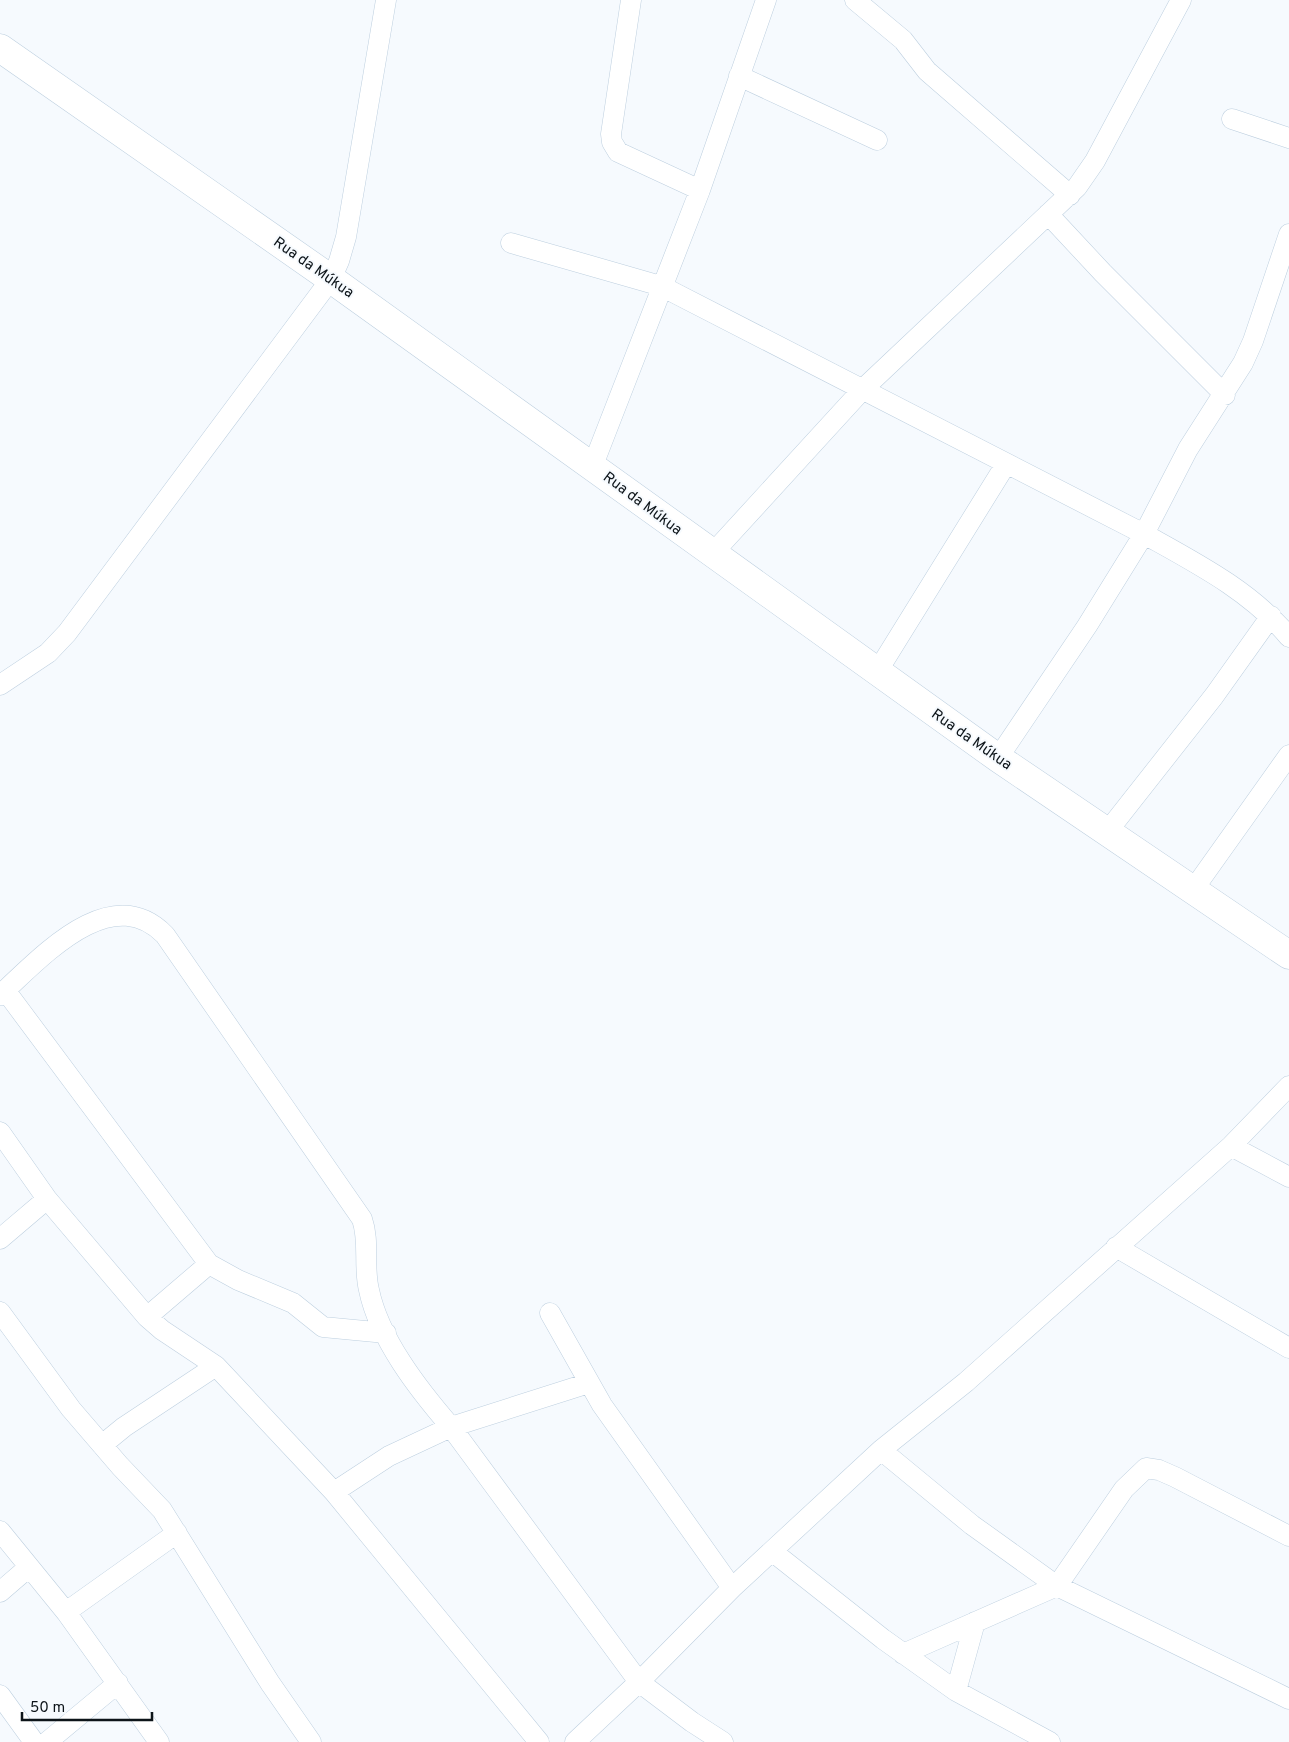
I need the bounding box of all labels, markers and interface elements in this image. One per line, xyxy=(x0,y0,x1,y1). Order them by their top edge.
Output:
street label: Rua da Múkua xyxy=(269,233,357,303)
street label: Rua da Múkua xyxy=(599,468,685,540)
street label: Rua da Múkua xyxy=(927,705,1015,775)
scale bar xyxy=(22,1690,152,1722)
text: 50 m xyxy=(30,1699,65,1718)

